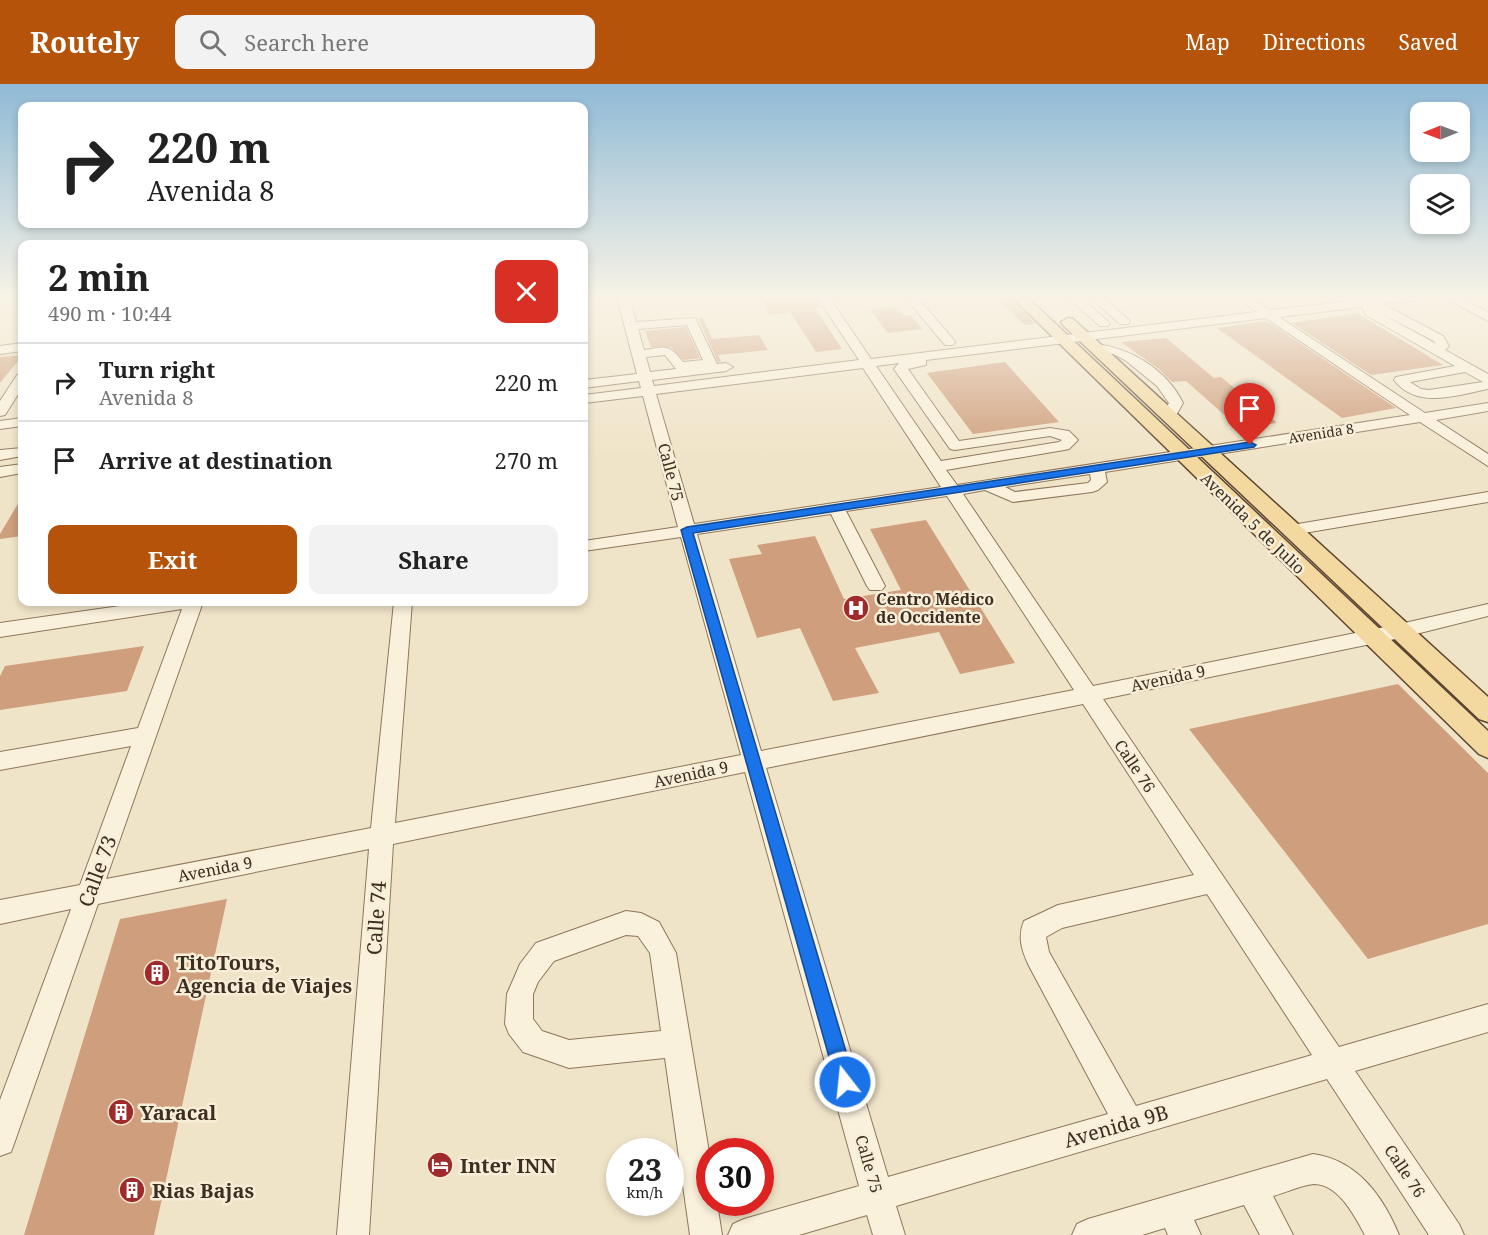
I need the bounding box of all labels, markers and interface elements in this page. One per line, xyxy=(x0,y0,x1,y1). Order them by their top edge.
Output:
search box xyxy=(175,15,595,69)
text: Routely xyxy=(30,23,139,61)
icon: search xyxy=(196,26,229,59)
text: Search here xyxy=(244,27,369,57)
text: Map xyxy=(1185,28,1230,56)
text: Directions xyxy=(1263,28,1365,56)
text: Saved xyxy=(1398,28,1458,56)
north arrow xyxy=(1410,102,1470,162)
map controls xyxy=(1410,102,1470,234)
text: 220 m xyxy=(147,118,271,175)
icon: right xyxy=(48,126,126,204)
text: Avenida 8 xyxy=(147,172,274,209)
button: layers xyxy=(1410,174,1470,234)
text: 2 min xyxy=(48,253,150,302)
button: close xyxy=(495,260,558,323)
text: 490 m · 10:44 xyxy=(48,300,171,327)
text: Turn right xyxy=(99,354,215,384)
icon: right xyxy=(48,366,81,399)
text: 220 m xyxy=(495,367,558,397)
pin xyxy=(1224,383,1275,445)
text: Avenida 8 xyxy=(99,384,193,411)
icon: arrive xyxy=(1233,392,1266,425)
street label: Avenida 8 xyxy=(1287,418,1355,448)
street label: Calle 75 xyxy=(653,440,689,504)
icon: arrive xyxy=(48,444,81,477)
text: Arrive at destination xyxy=(99,445,333,475)
text: 270 m xyxy=(495,445,558,475)
street label: Avenida 5 de Julio xyxy=(1196,467,1310,579)
button: Exit xyxy=(48,525,297,594)
button: Share xyxy=(309,525,558,594)
place label: Centro Médico de Occidente xyxy=(876,588,994,628)
hospital icon: Centro Médico de Occidente xyxy=(841,593,871,623)
street label: Avenida 9 xyxy=(1129,659,1207,697)
street label: Calle 76 xyxy=(1109,735,1161,797)
street label: Avenida 9 xyxy=(652,755,730,793)
street label: Calle 73 xyxy=(72,832,122,910)
street label: Avenida 9 xyxy=(176,851,254,887)
street label: Calle 74 xyxy=(360,880,392,956)
place label: TitoTours, Agencia de Viajes xyxy=(176,949,352,999)
building icon: TitoTours, Agencia de Viajes xyxy=(142,958,172,988)
position arrow xyxy=(813,1050,877,1114)
building icon: Yaracal xyxy=(106,1097,136,1127)
street label: Avenida 9B xyxy=(1061,1098,1171,1154)
place label: Yaracal xyxy=(140,1099,216,1126)
street label: Calle 75 xyxy=(850,1132,888,1196)
speed limit sign: 30 xyxy=(696,1138,774,1216)
street label: Calle 76 xyxy=(1379,1140,1431,1202)
text: 23 xyxy=(628,1149,662,1190)
hotel icon: Inter INN xyxy=(425,1150,455,1180)
place label: Inter INN xyxy=(460,1152,556,1179)
building icon: Rias Bajas xyxy=(117,1175,147,1205)
place label: Rias Bajas xyxy=(152,1177,254,1204)
text: km/h xyxy=(627,1182,663,1202)

